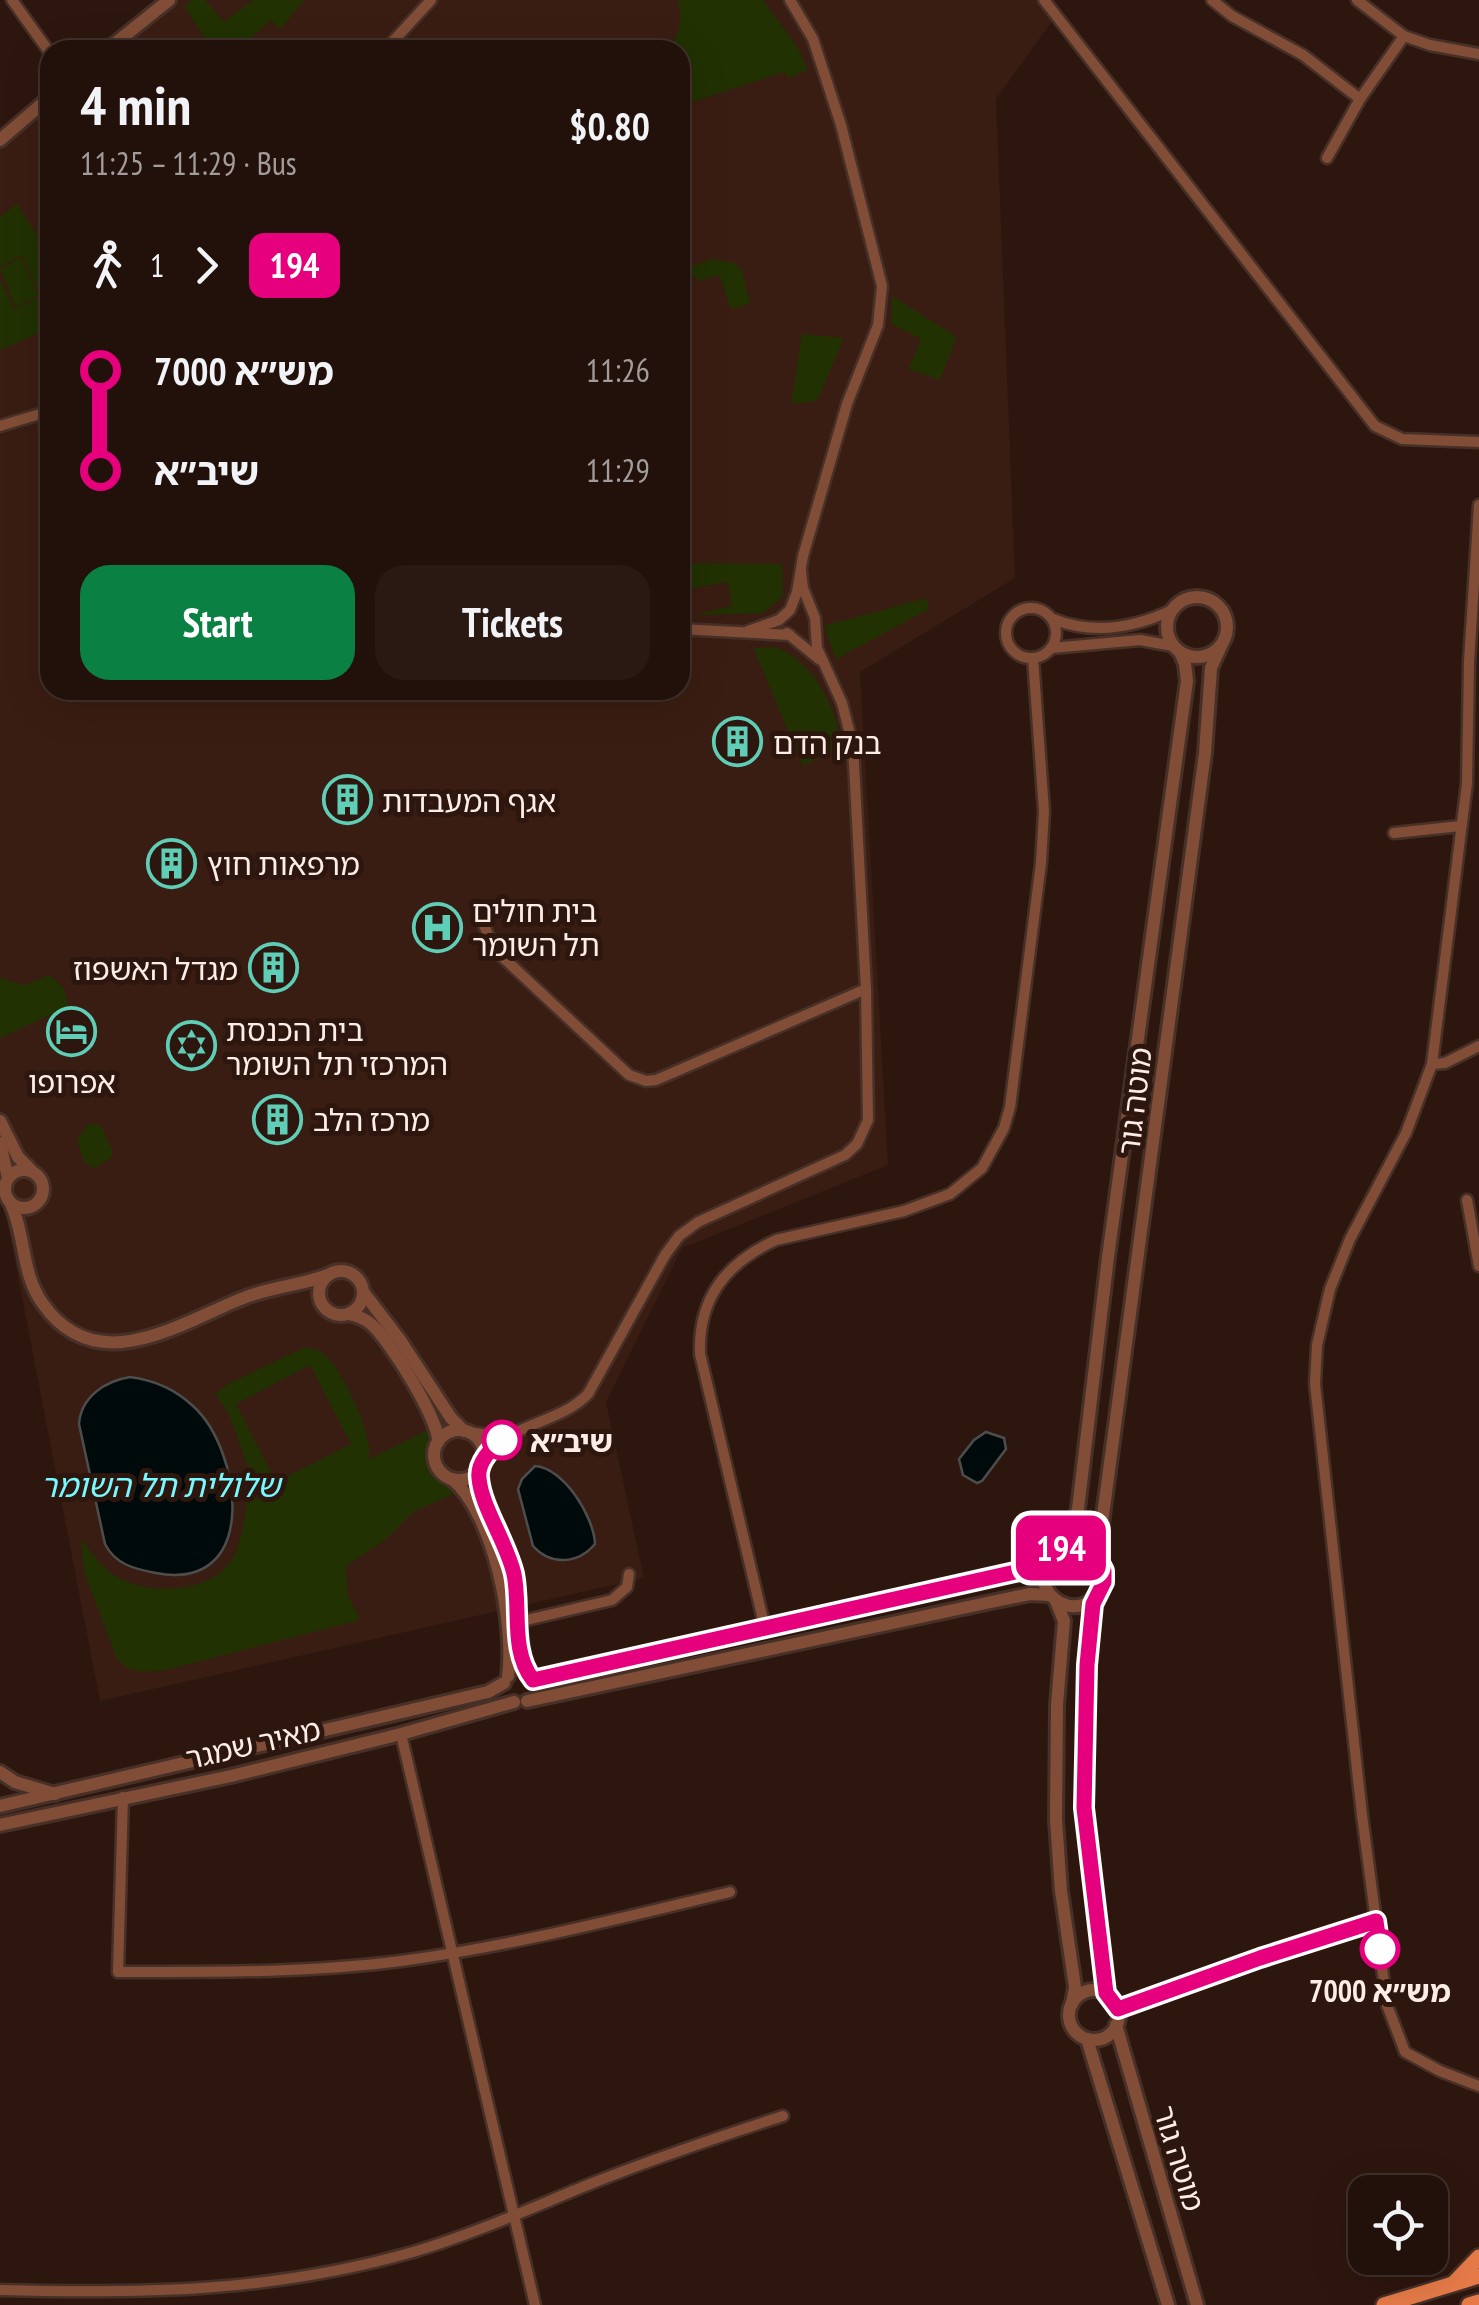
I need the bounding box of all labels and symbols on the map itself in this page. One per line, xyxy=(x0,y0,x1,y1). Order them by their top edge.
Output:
building icon: בנק הדם xyxy=(712,716,764,768)
place label: בנק הדם xyxy=(773,723,882,762)
building icon: אגף המעבדות xyxy=(321,774,373,826)
place label: אגף המעבדות xyxy=(382,781,556,820)
building icon: מרפאות חוץ xyxy=(146,837,198,889)
place label: מרפאות חוץ xyxy=(207,844,360,883)
place label: בית חולים תל השומר xyxy=(472,891,600,964)
hospital icon: בית חולים תל השומר xyxy=(411,901,463,953)
building icon: מגדל האשפוז xyxy=(247,942,299,994)
place label: מגדל האשפוז xyxy=(73,949,238,988)
hotel icon: אפרופו xyxy=(46,1006,98,1058)
place label: בית הכנסת המרכזי תל השומר xyxy=(226,1010,448,1083)
synagogue icon: בית הכנסת המרכזי תל השומר xyxy=(165,1020,217,1072)
street label: מוטה גור xyxy=(1108,1045,1160,1157)
place label: אפרופו xyxy=(28,1062,116,1101)
building icon: מרכז הלב xyxy=(252,1093,304,1145)
place label: מרכז הלב xyxy=(313,1100,430,1139)
marker: שיב״א xyxy=(483,1421,521,1459)
place label: שיב״א xyxy=(530,1421,613,1460)
water label: שלולית תל השומר xyxy=(40,1464,284,1506)
line badge: 194 xyxy=(1004,1516,1118,1580)
street label: מאיר שמגר xyxy=(182,1709,324,1777)
marker: מש״א 7000 xyxy=(1361,1930,1399,1968)
place label: מש״א 7000 xyxy=(1309,1971,1451,2010)
street label: מוטה גור xyxy=(1146,2101,1214,2215)

